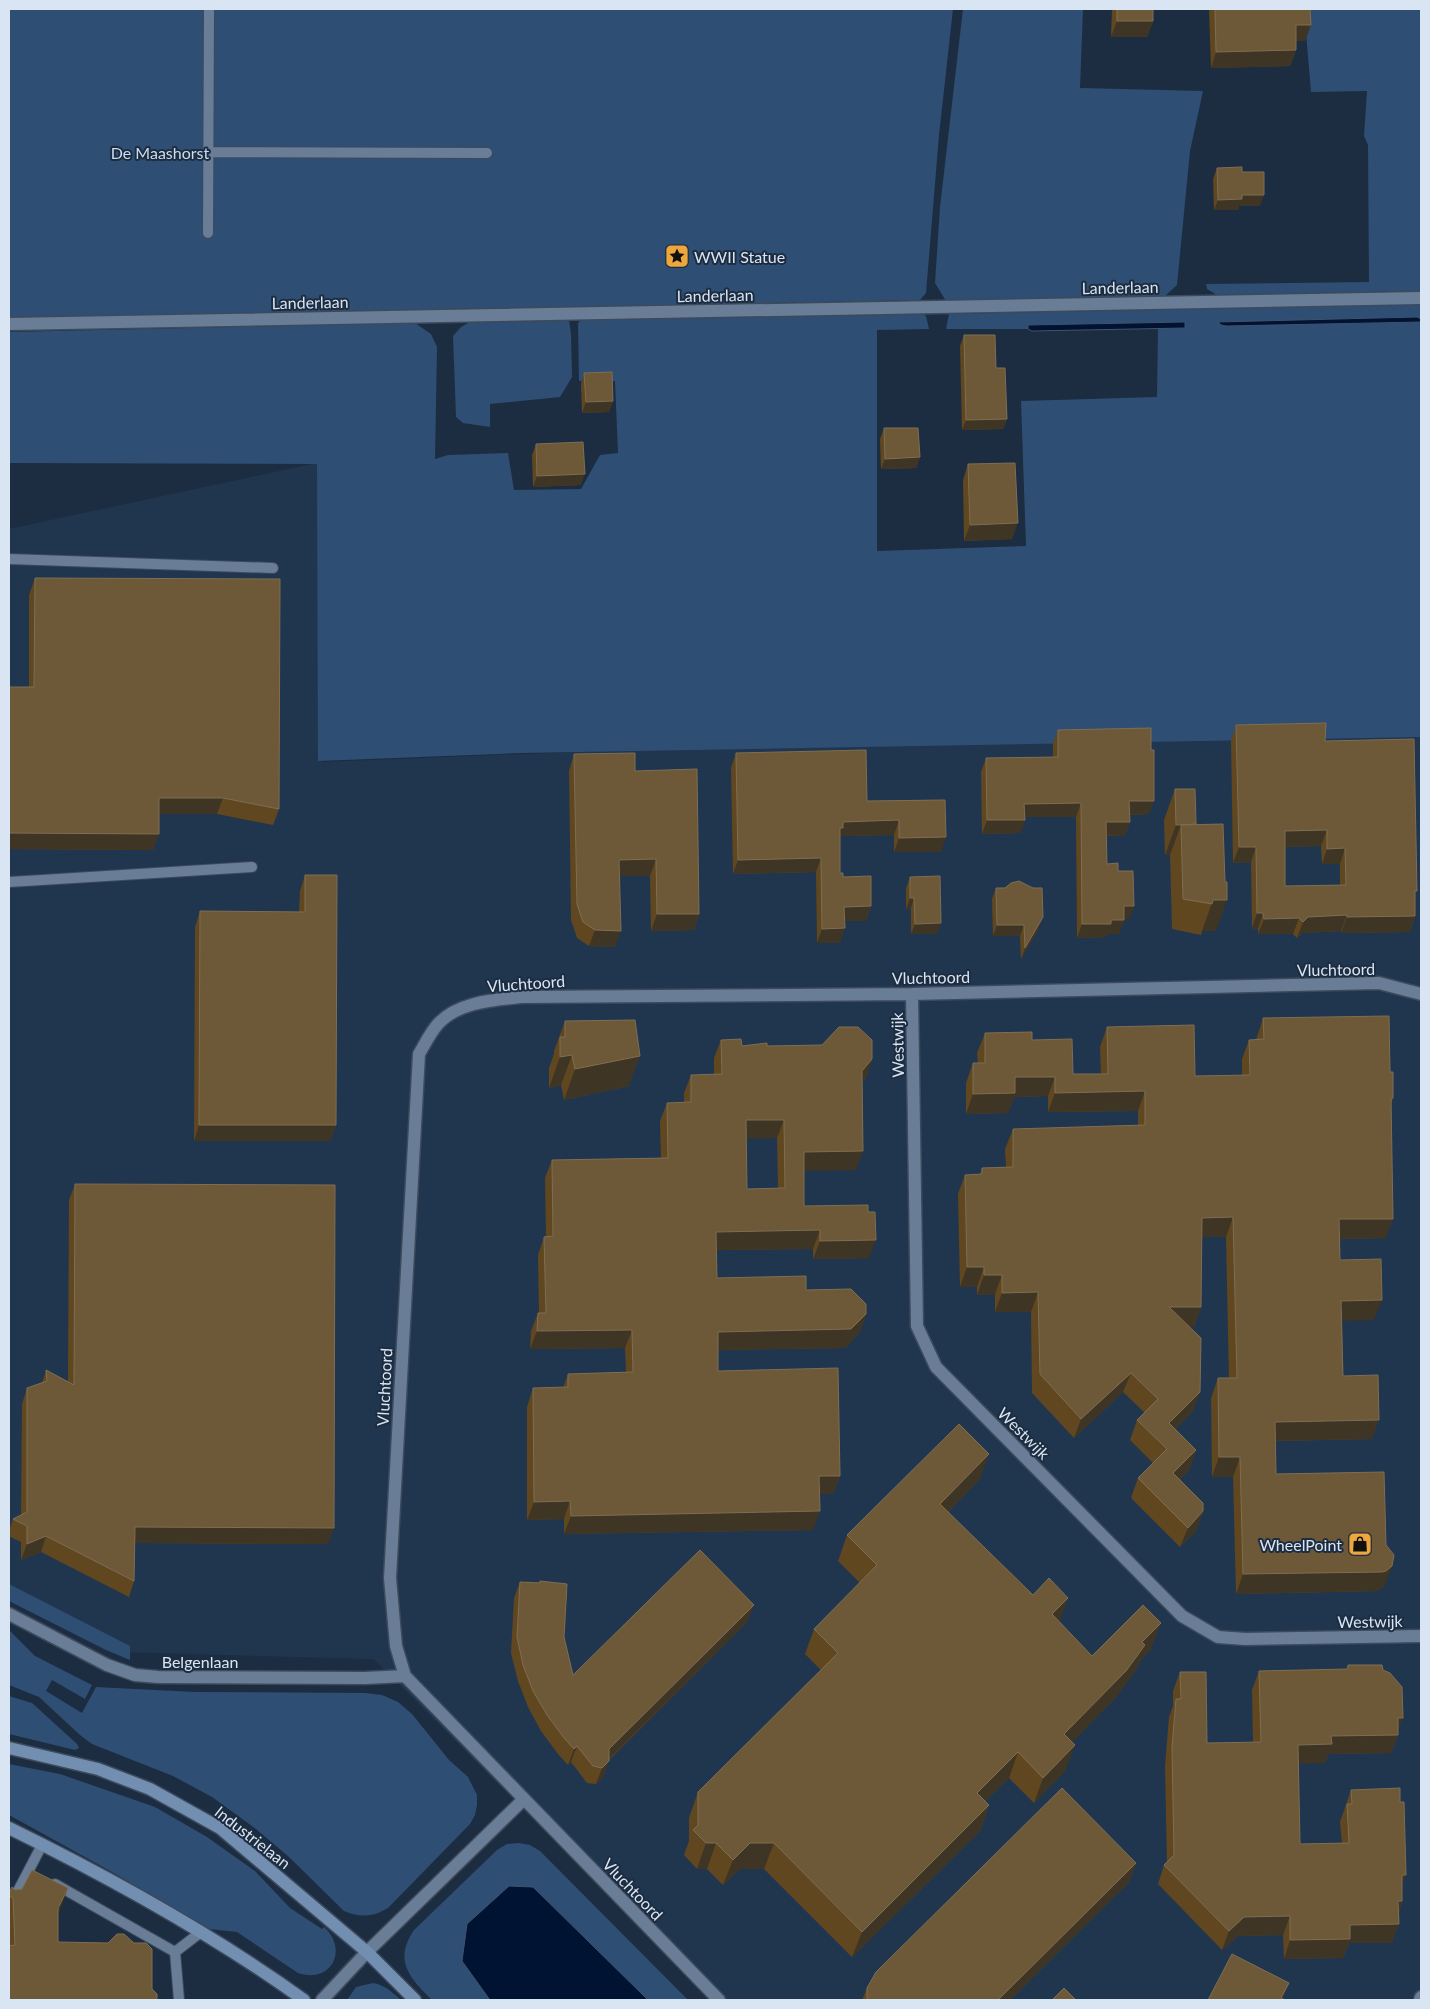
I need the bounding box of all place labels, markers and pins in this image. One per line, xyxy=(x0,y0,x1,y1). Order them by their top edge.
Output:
place icon: WWII Statue xyxy=(664,243,690,269)
place label: WWII Statue xyxy=(694,247,785,266)
shop icon: WheelPoint xyxy=(1347,1531,1373,1557)
place label: WheelPoint xyxy=(1259,1535,1342,1554)

